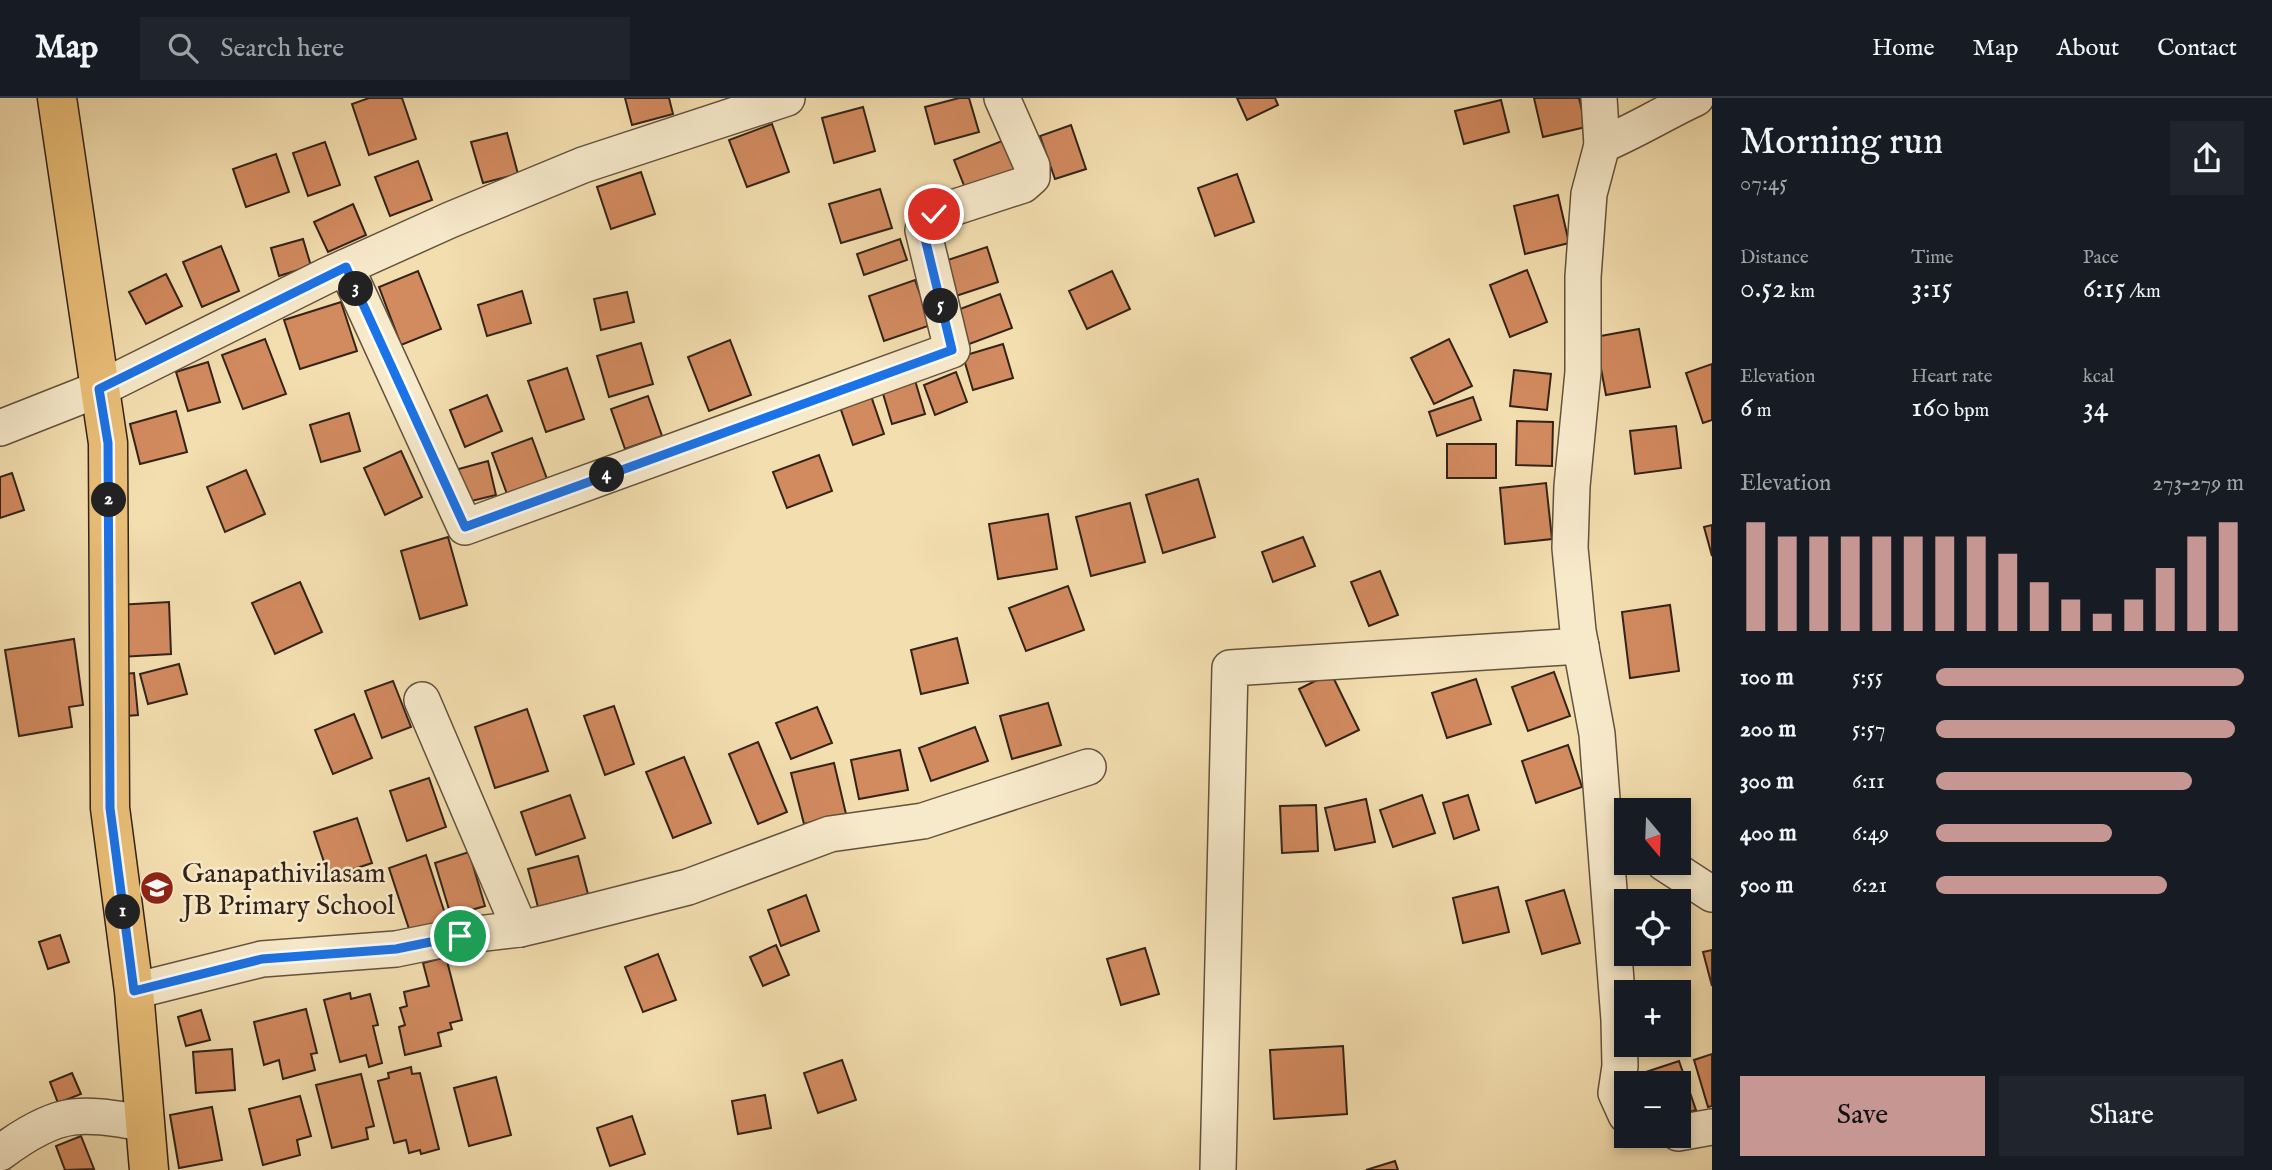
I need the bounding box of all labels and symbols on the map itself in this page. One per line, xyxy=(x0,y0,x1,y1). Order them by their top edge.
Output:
pin xyxy=(904,184,964,244)
pin: 3 xyxy=(338,272,374,306)
pin: 5 xyxy=(923,288,958,324)
pin: 4 xyxy=(590,458,624,492)
pin: 2 xyxy=(92,482,126,518)
north arrow xyxy=(1614,798,1690,875)
place label: Ganapathivilasam JB Primary School xyxy=(179,857,395,924)
school or university icon: Ganapathivilasam JB Primary School xyxy=(138,869,176,907)
pin: 1 xyxy=(106,894,140,930)
pin xyxy=(430,906,490,966)

